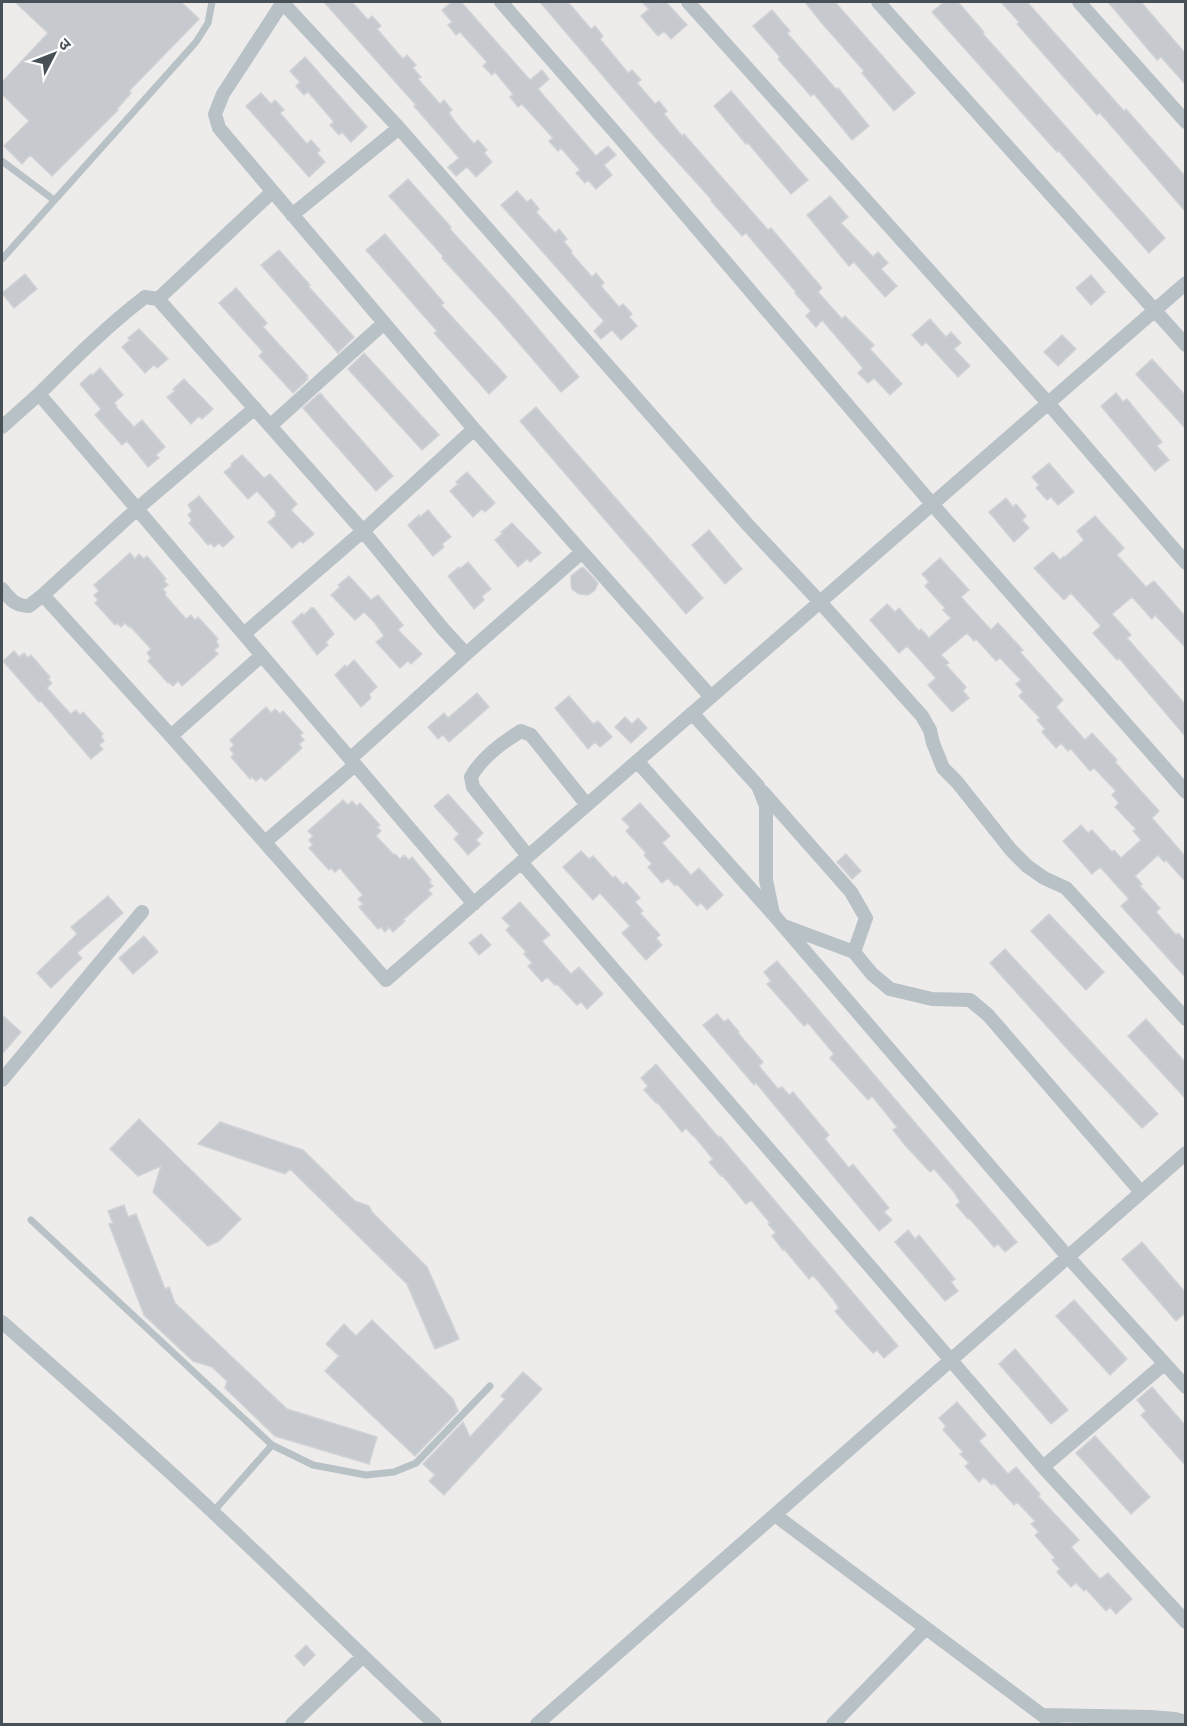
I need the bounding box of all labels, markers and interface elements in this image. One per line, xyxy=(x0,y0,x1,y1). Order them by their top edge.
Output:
north arrow xyxy=(24,24,84,84)
text: उ xyxy=(55,34,76,55)

